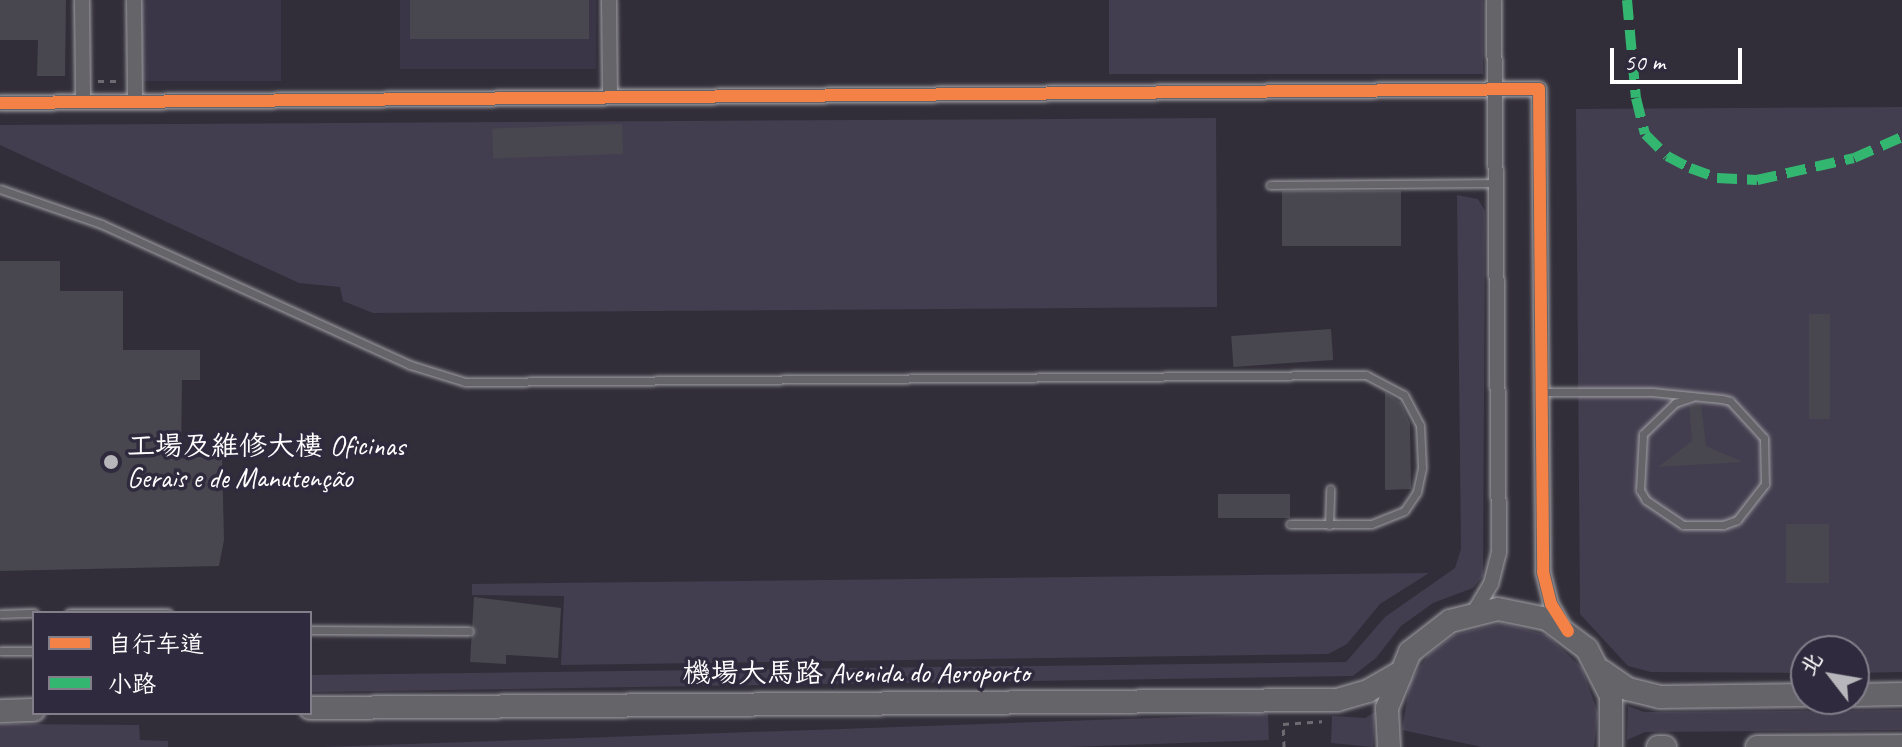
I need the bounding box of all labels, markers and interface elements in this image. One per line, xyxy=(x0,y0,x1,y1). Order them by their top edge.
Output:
scale bar xyxy=(1614,32,1746,82)
text: 50 m xyxy=(1624,47,1665,77)
place label: 工場及維修大樓 Oficinas Gerais e de Manutenção xyxy=(127,429,405,495)
marker: 工場及維修大樓 Oficinas Gerais e de Manutenção xyxy=(102,453,120,471)
legend xyxy=(32,611,312,715)
text: 自行车道 xyxy=(108,629,204,659)
north arrow xyxy=(1790,635,1870,715)
text: 北 xyxy=(1793,647,1829,680)
street label: 機場大馬路 Avenida do Aeroporto xyxy=(683,656,1029,690)
text: 小路 xyxy=(108,669,156,699)

